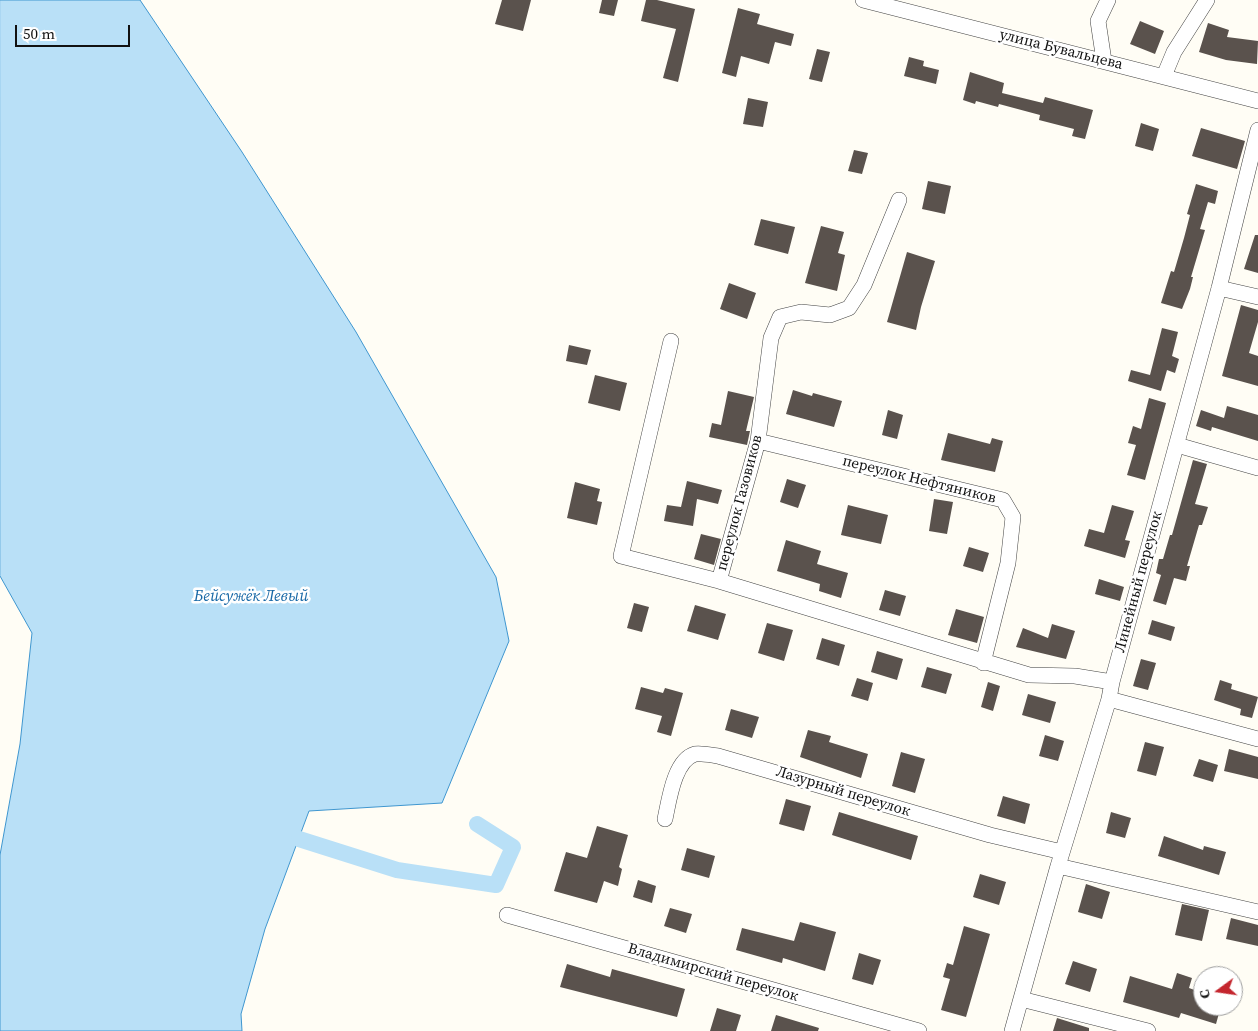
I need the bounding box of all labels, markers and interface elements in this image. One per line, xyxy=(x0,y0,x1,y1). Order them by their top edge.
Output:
scale bar xyxy=(18,15,132,47)
text: 50 m xyxy=(23,23,55,44)
street label: улица Бувальцева xyxy=(997,26,1125,74)
street label: переулок Газовиков xyxy=(713,433,767,573)
street label: переулок Нефтяников xyxy=(840,452,998,508)
street label: Линейный переулок xyxy=(1111,509,1167,655)
water label: Бейсужёк Левый xyxy=(194,587,308,607)
street label: Лазурный переулок xyxy=(774,763,912,821)
street label: Владимирский переулок xyxy=(626,940,800,1006)
north arrow xyxy=(1193,966,1243,1016)
text: С xyxy=(1194,988,1215,1001)

